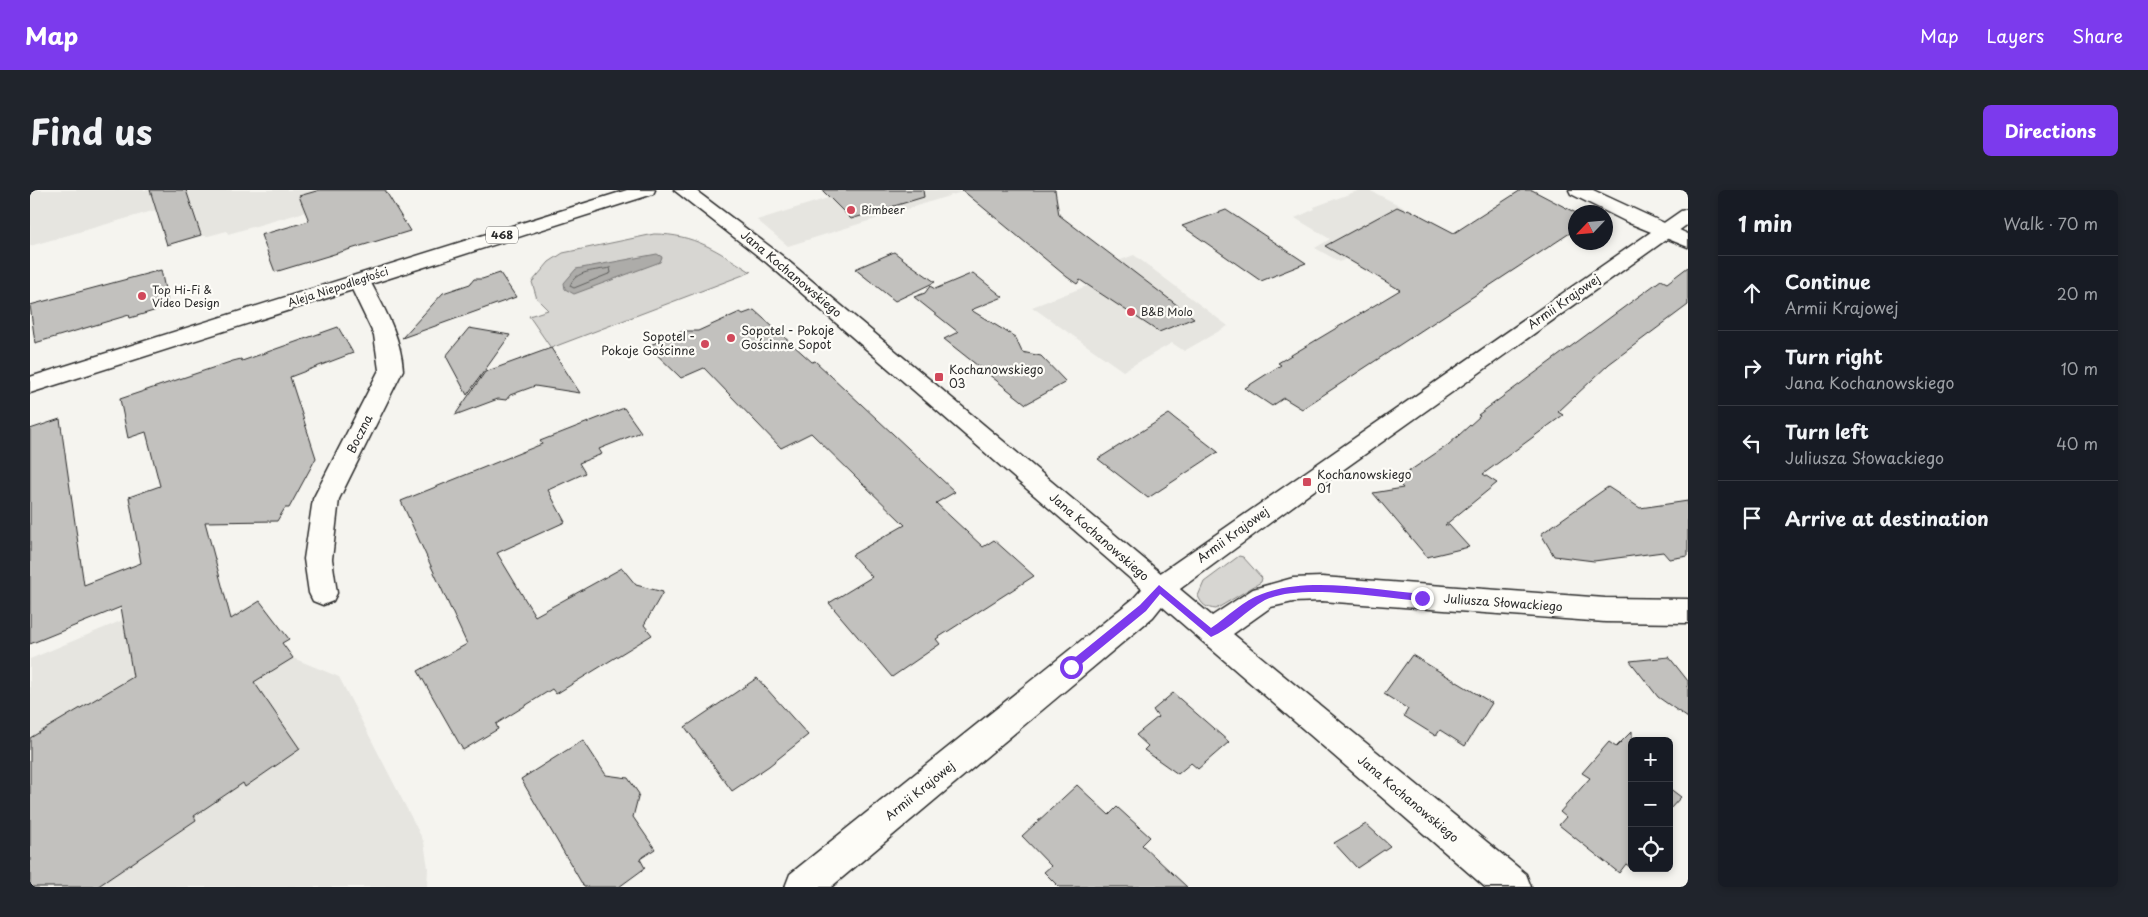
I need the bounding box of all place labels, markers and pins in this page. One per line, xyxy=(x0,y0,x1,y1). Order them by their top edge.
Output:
place label: Bimbeer xyxy=(861,201,906,218)
marker: Bimbeer xyxy=(845,204,857,216)
place label: Top Hi-Fi & Video Design xyxy=(152,281,220,311)
marker: Top Hi-Fi & Video Design xyxy=(136,290,148,302)
place label: B&B Molo xyxy=(1141,303,1193,320)
marker: B&B Molo xyxy=(1125,306,1137,318)
place label: Sopotel - Pokoje Gościnne Sopot xyxy=(741,321,834,353)
place label: Sopotel - Pokoje Gościnne xyxy=(601,327,695,359)
marker: Sopotel - Pokoje Gościnne Sopot xyxy=(725,332,737,344)
marker: Sopotel - Pokoje Gościnne xyxy=(699,338,711,350)
place label: Kochanowskiego 03 xyxy=(949,360,1044,392)
marker: Kochanowskiego 03 xyxy=(933,371,945,383)
place label: Kochanowskiego 01 xyxy=(1317,465,1412,497)
marker: Kochanowskiego 01 xyxy=(1301,476,1313,488)

